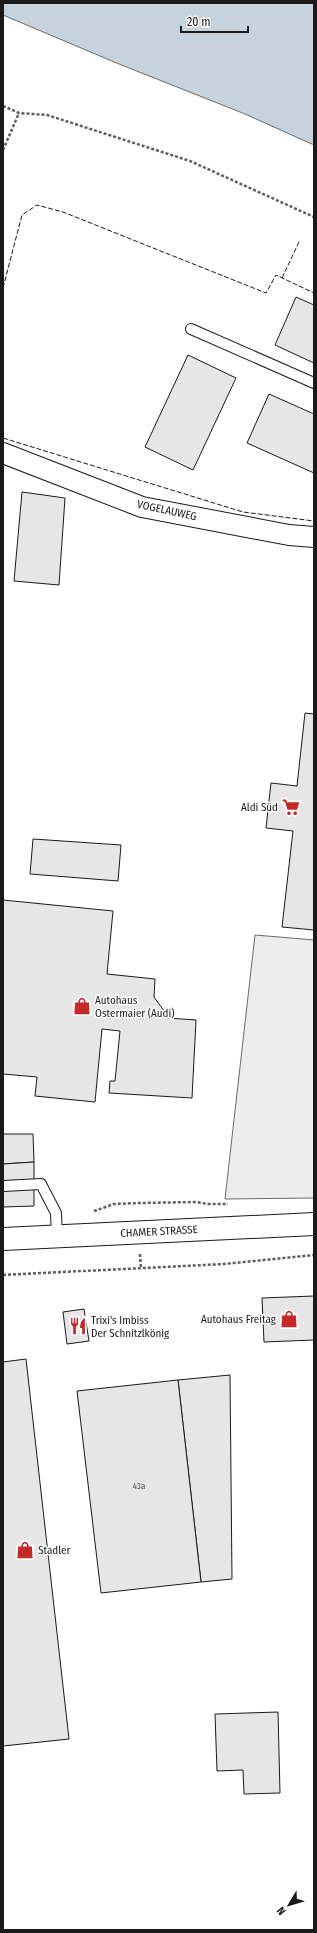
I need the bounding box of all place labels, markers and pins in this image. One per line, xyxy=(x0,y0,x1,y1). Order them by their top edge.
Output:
supermarket icon: Aldi Süd xyxy=(281,797,301,817)
place label: Aldi Süd xyxy=(241,801,278,814)
place label: Autohaus Ostermaier (Audi) xyxy=(95,994,175,1020)
shop icon: Autohaus Ostermaier (Audi) xyxy=(72,996,92,1016)
shop icon: Autohaus Freitag xyxy=(279,1309,299,1329)
place label: Autohaus Freitag xyxy=(201,1313,277,1326)
place label: Trixi's Imbiss Der Schnitzlkönig xyxy=(91,1314,170,1340)
restaurant icon: Trixi's Imbiss Der Schnitzlkönig xyxy=(68,1316,88,1336)
shop icon: Stadler xyxy=(15,1540,35,1560)
place label: Stadler xyxy=(38,1544,71,1557)

